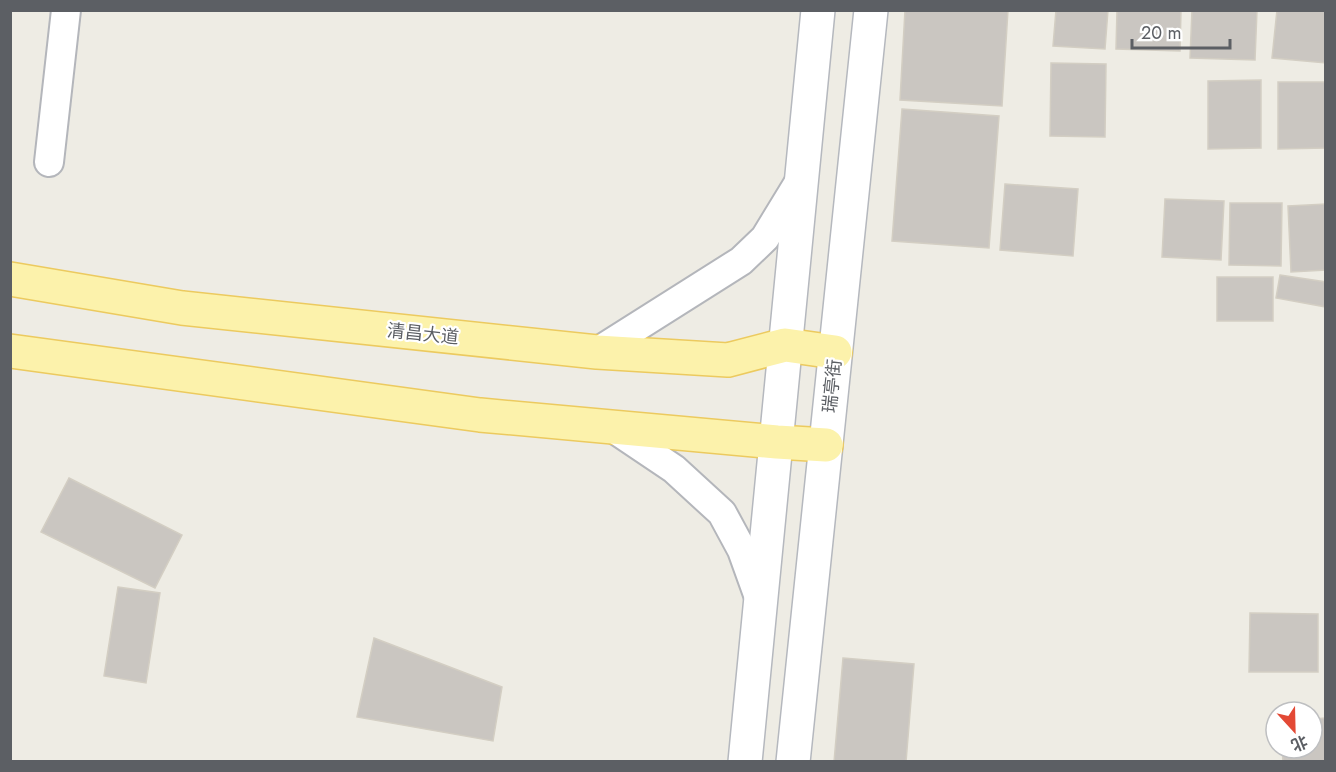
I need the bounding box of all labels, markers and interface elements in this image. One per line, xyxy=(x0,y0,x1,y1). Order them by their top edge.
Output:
scale bar xyxy=(1132,12,1230,50)
text: 20 m xyxy=(1141,20,1181,46)
street label: 清昌大道 xyxy=(386,317,460,351)
street label: 瑞亭街 xyxy=(816,358,848,414)
north arrow xyxy=(1264,700,1324,760)
text: 北 xyxy=(1288,730,1311,757)

